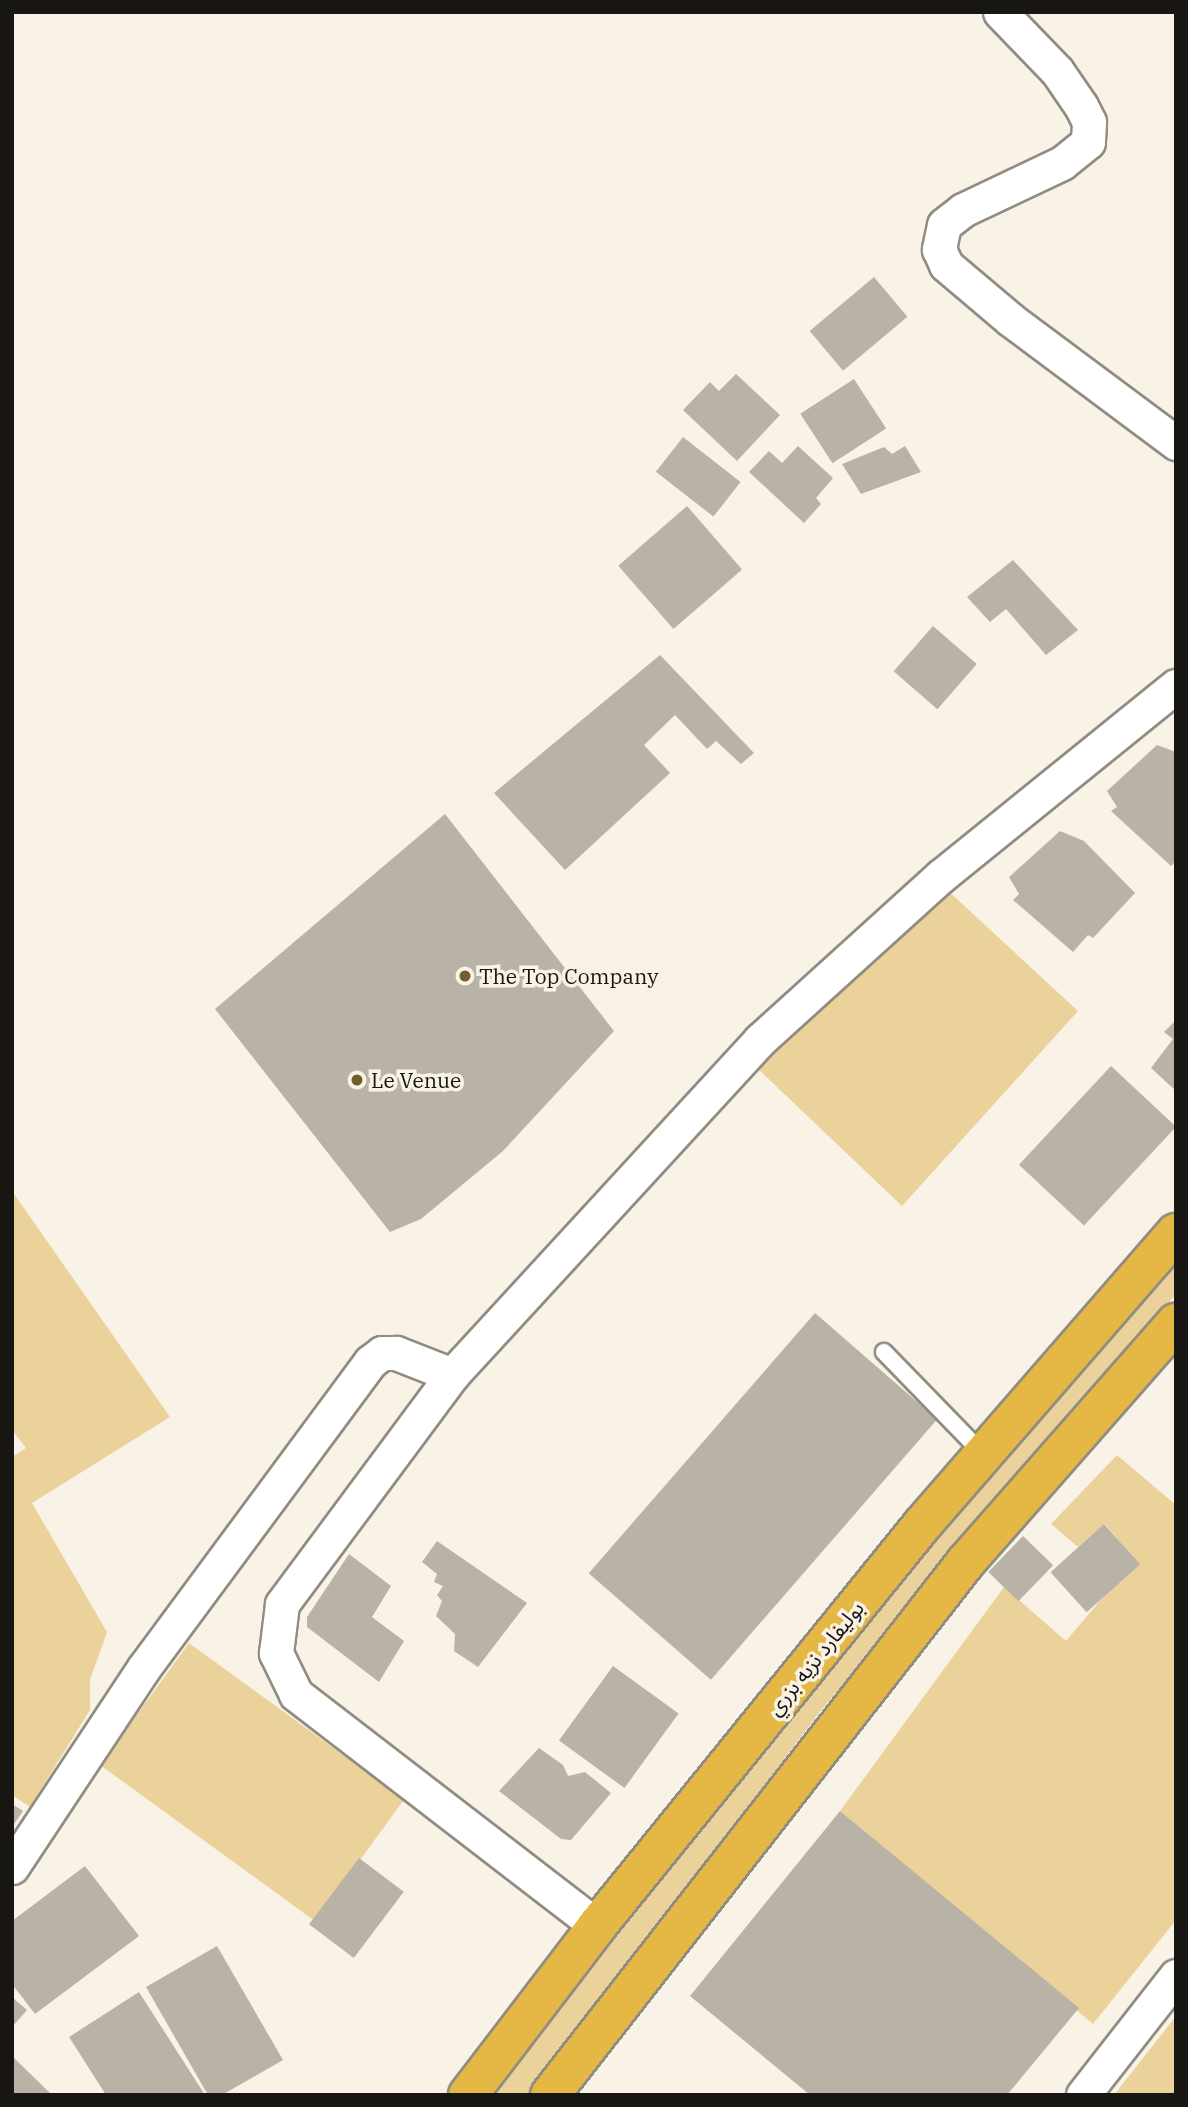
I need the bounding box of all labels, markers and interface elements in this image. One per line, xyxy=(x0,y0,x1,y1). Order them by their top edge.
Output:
place label: The Top Company xyxy=(479,963,658,989)
marker: The Top Company xyxy=(457,968,473,984)
place label: Le Venue xyxy=(371,1067,461,1093)
marker: Le Venue xyxy=(349,1072,365,1088)
street label: بوليفارد نزيه بزري xyxy=(761,1596,869,1720)

